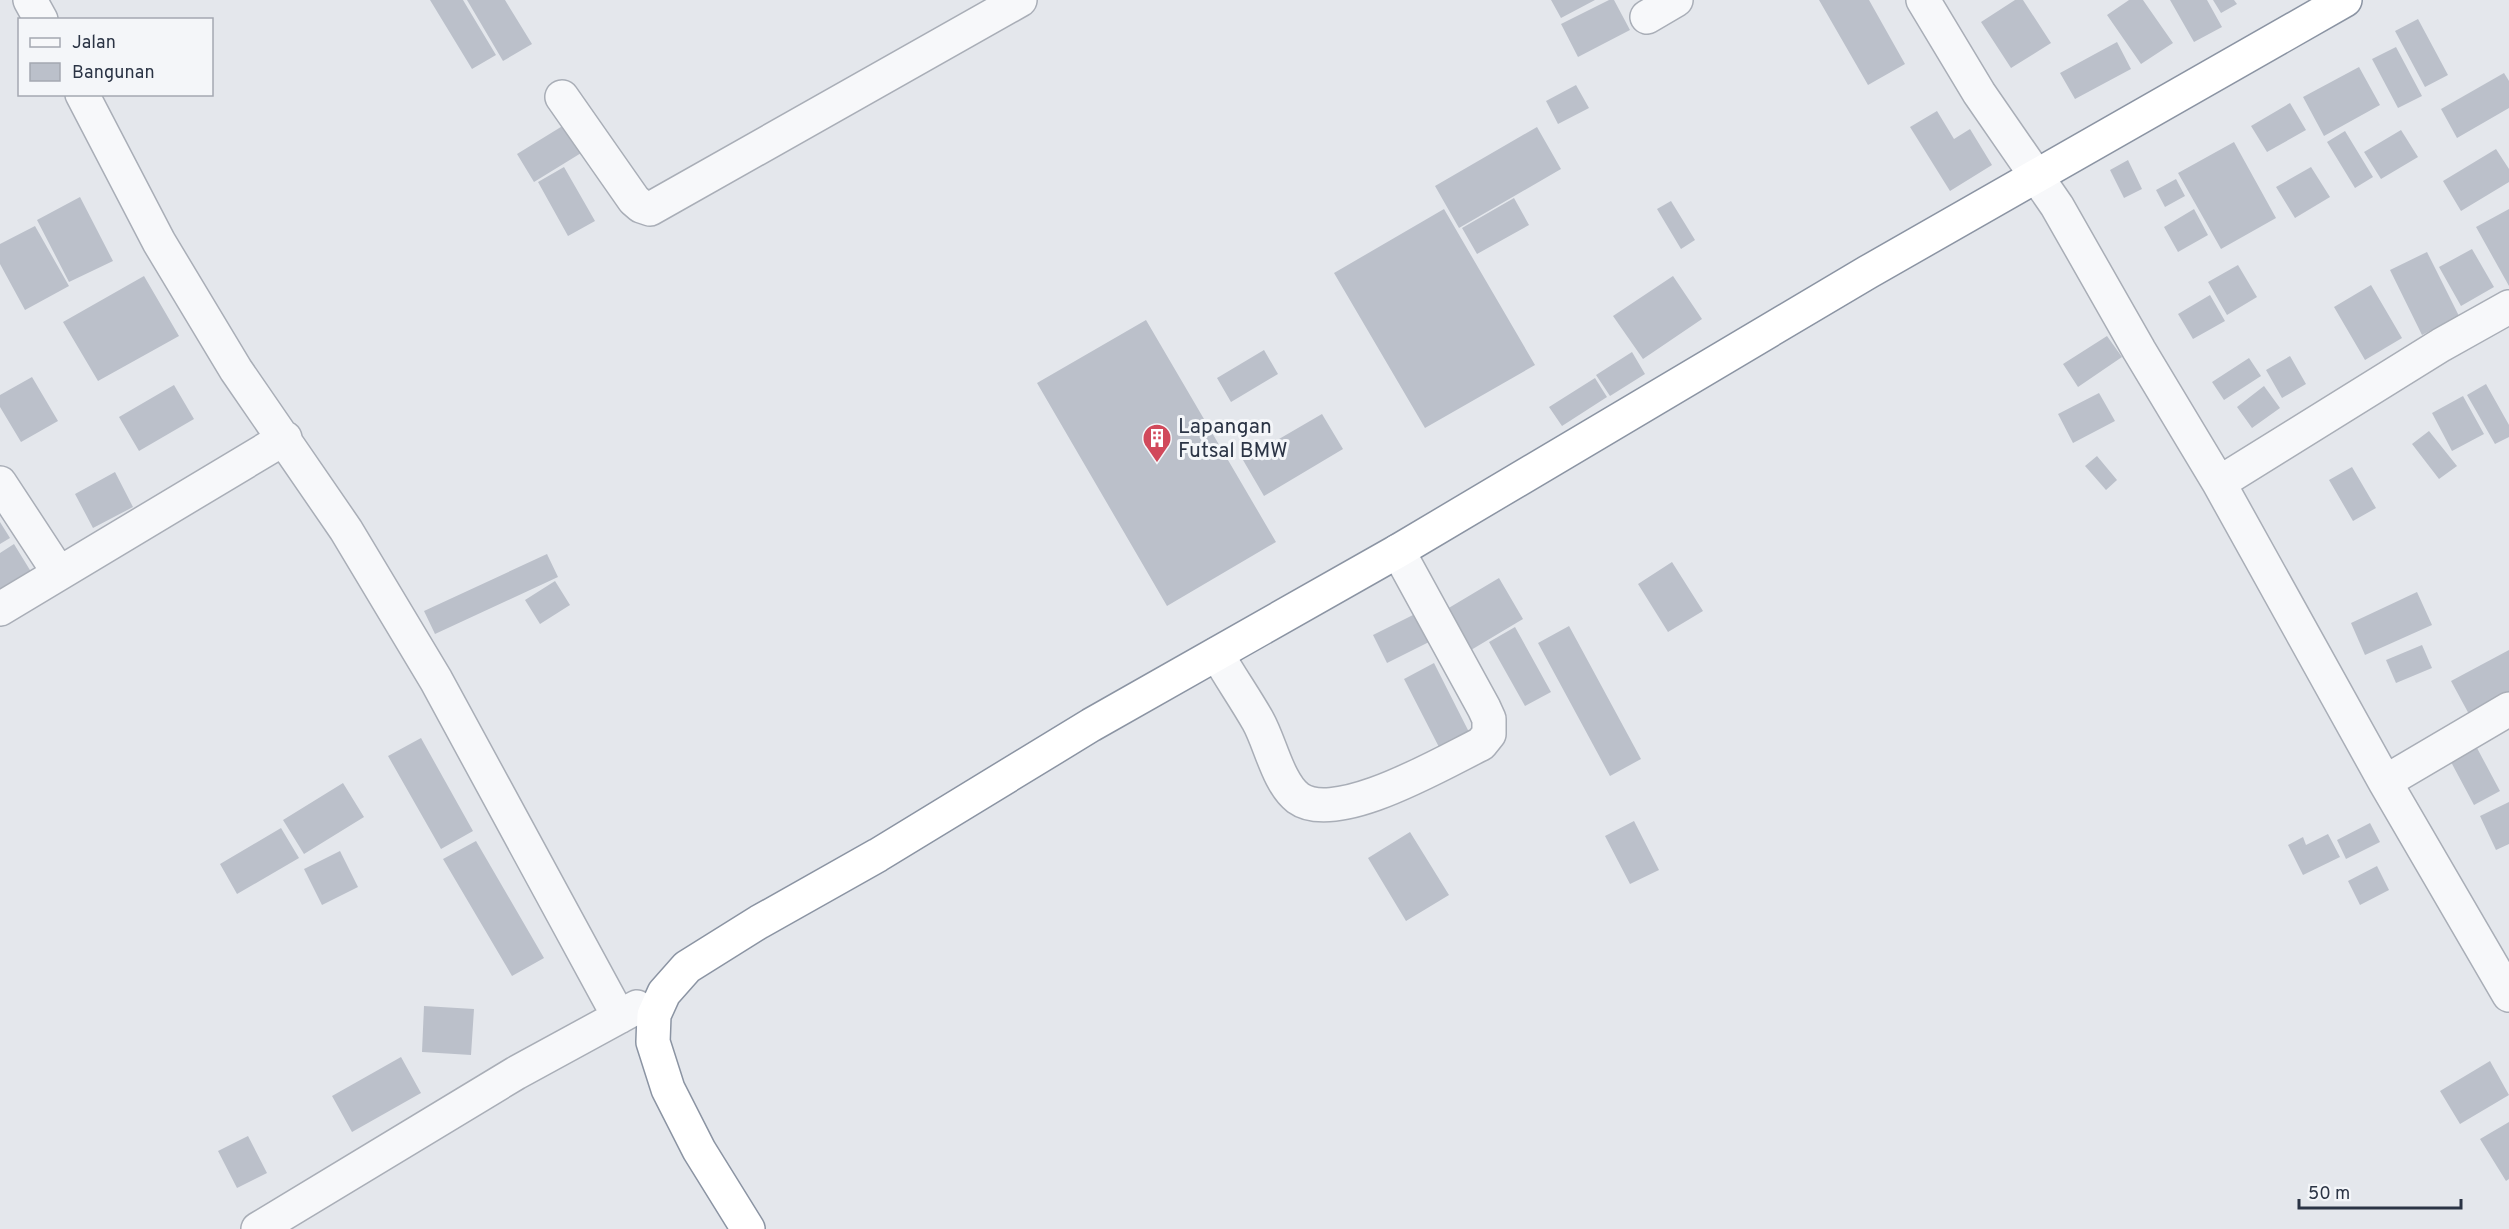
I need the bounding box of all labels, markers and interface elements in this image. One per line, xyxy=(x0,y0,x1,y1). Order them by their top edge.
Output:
legend xyxy=(18,18,213,96)
text: Jalan xyxy=(72,32,116,55)
text: Bangunan xyxy=(72,62,155,85)
place label: Lapangan Futsal BMW xyxy=(1178,414,1288,465)
building icon: Lapangan Futsal BMW xyxy=(1141,422,1173,464)
scale bar xyxy=(2299,1172,2461,1210)
text: 50 m xyxy=(2308,1183,2350,1206)

